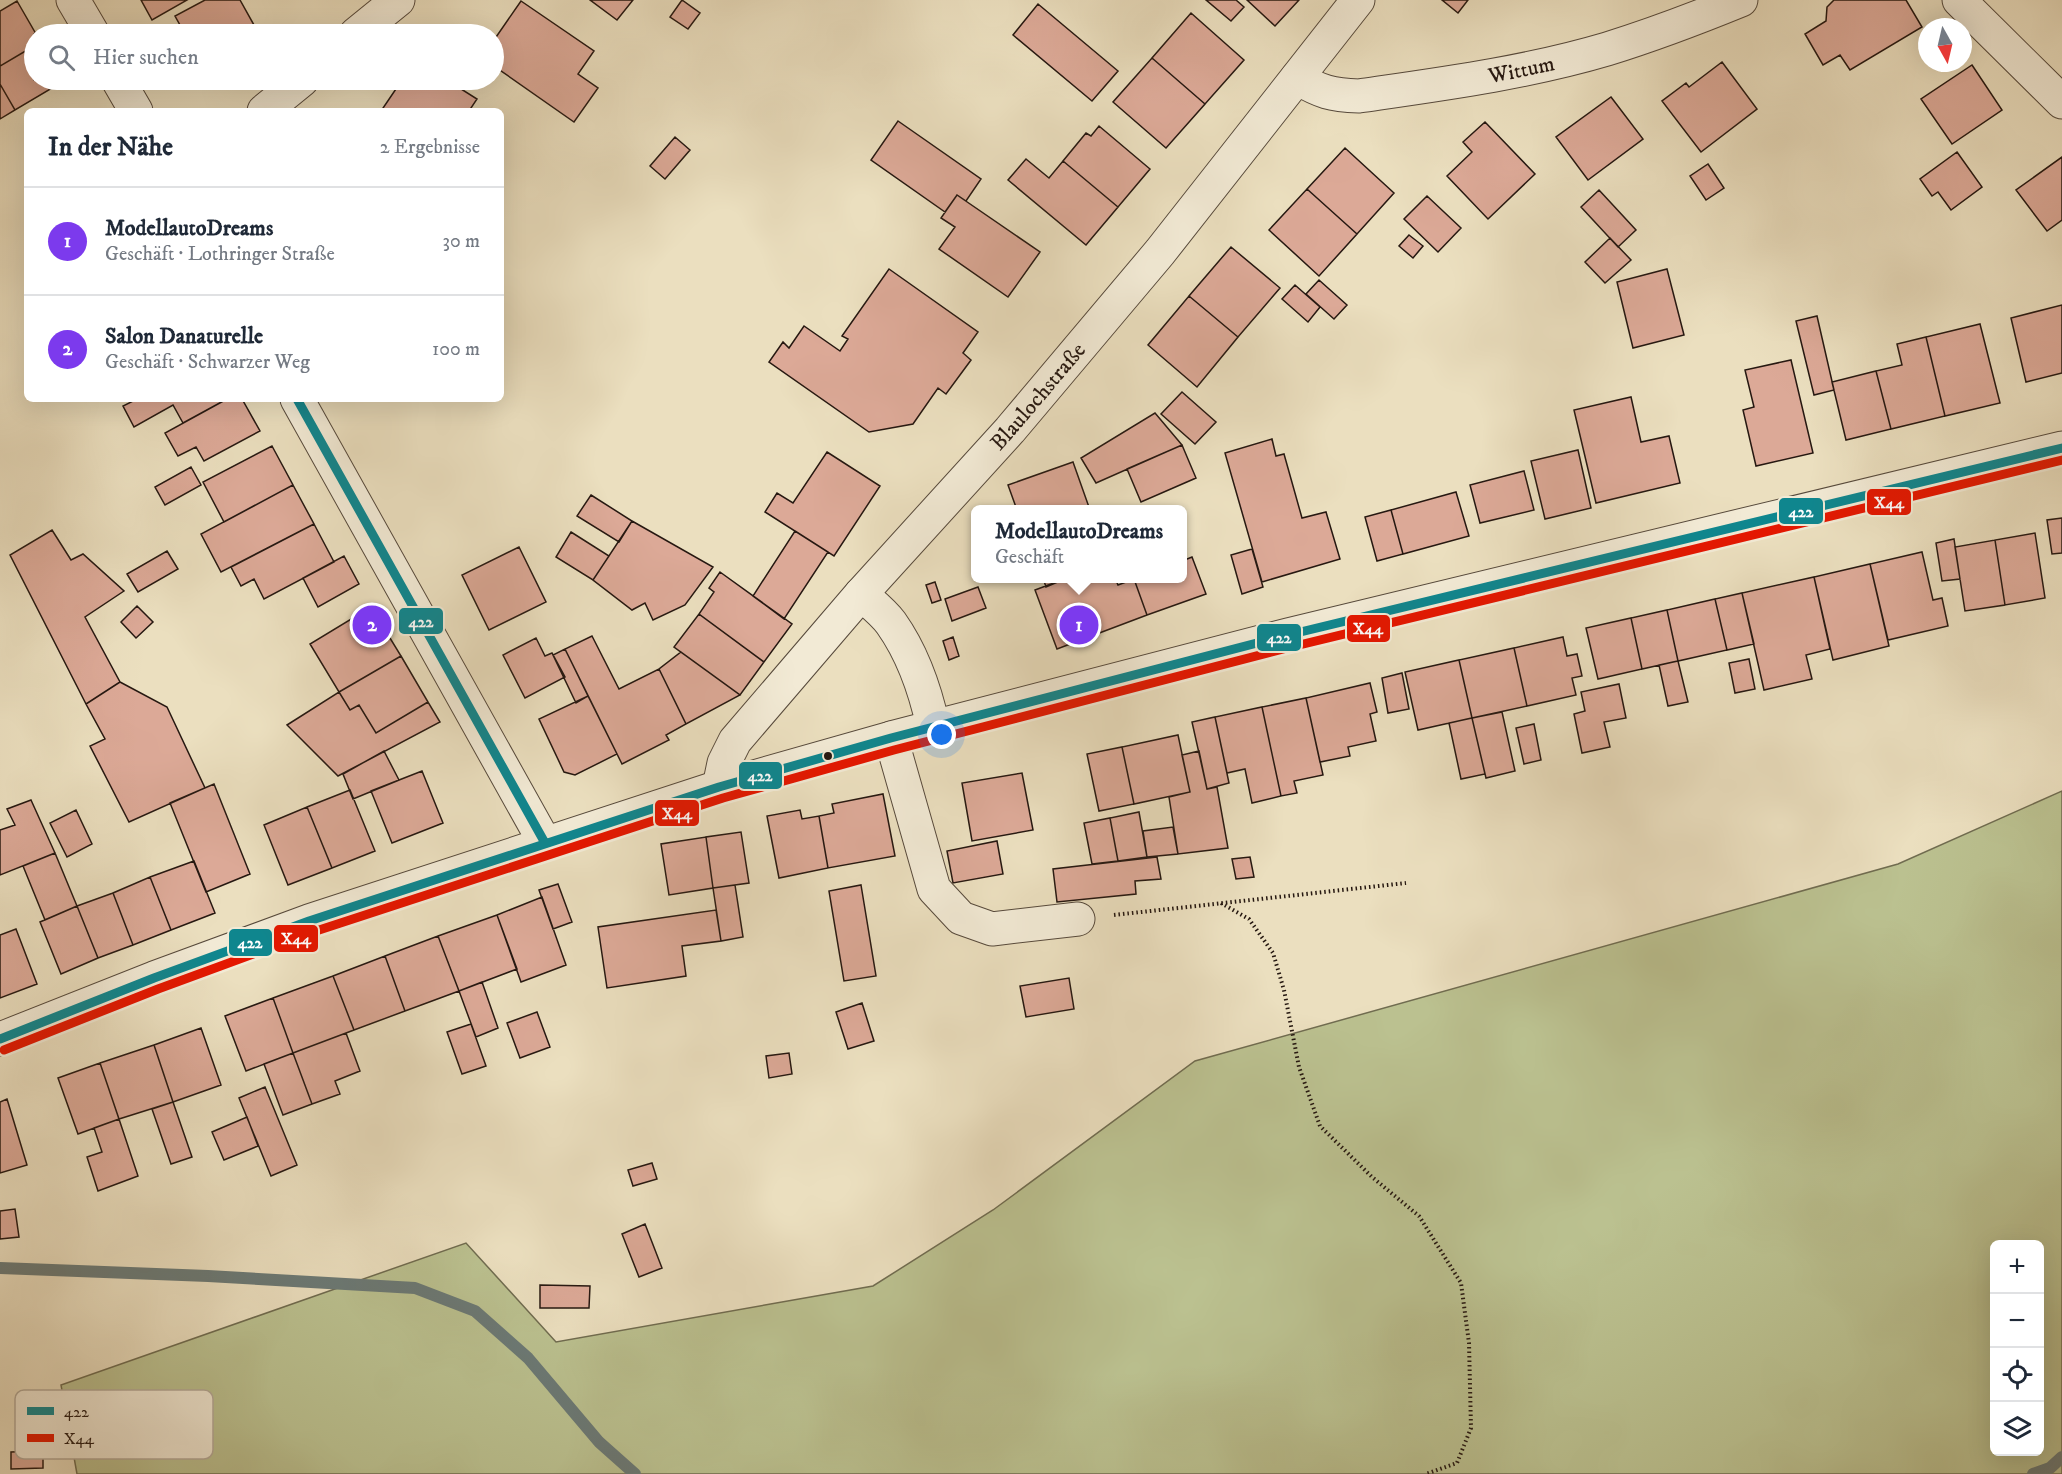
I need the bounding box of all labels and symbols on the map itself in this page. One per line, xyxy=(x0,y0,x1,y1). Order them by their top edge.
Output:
north arrow xyxy=(1918,18,1972,72)
street label: Wittum xyxy=(1485,50,1557,90)
street label: Blaulochstraße xyxy=(985,337,1091,456)
line badge: X44 xyxy=(1866,488,1912,516)
text: X44 xyxy=(1874,493,1905,513)
line badge: 422 xyxy=(1778,497,1824,525)
text: 422 xyxy=(1788,502,1815,522)
pin: 2 xyxy=(352,602,392,648)
pin: 1 xyxy=(1060,602,1098,648)
line badge: 422 xyxy=(398,607,444,635)
text: 422 xyxy=(408,612,435,632)
line badge: X44 xyxy=(1346,614,1391,643)
text: X44 xyxy=(1353,619,1384,639)
line badge: 422 xyxy=(1256,623,1302,652)
text: 422 xyxy=(1266,628,1293,648)
your location xyxy=(927,720,956,749)
unlabelled marker xyxy=(822,750,834,762)
line badge: 422 xyxy=(738,761,783,790)
text: 422 xyxy=(747,766,774,786)
line badge: X44 xyxy=(654,799,700,827)
text: X44 xyxy=(662,804,693,824)
line badge: X44 xyxy=(273,924,319,953)
line badge: 422 xyxy=(228,928,273,957)
text: X44 xyxy=(281,929,312,949)
text: 422 xyxy=(237,933,264,953)
legend xyxy=(15,1390,213,1459)
text: 422 xyxy=(64,1402,89,1422)
text: X44 xyxy=(64,1429,95,1449)

